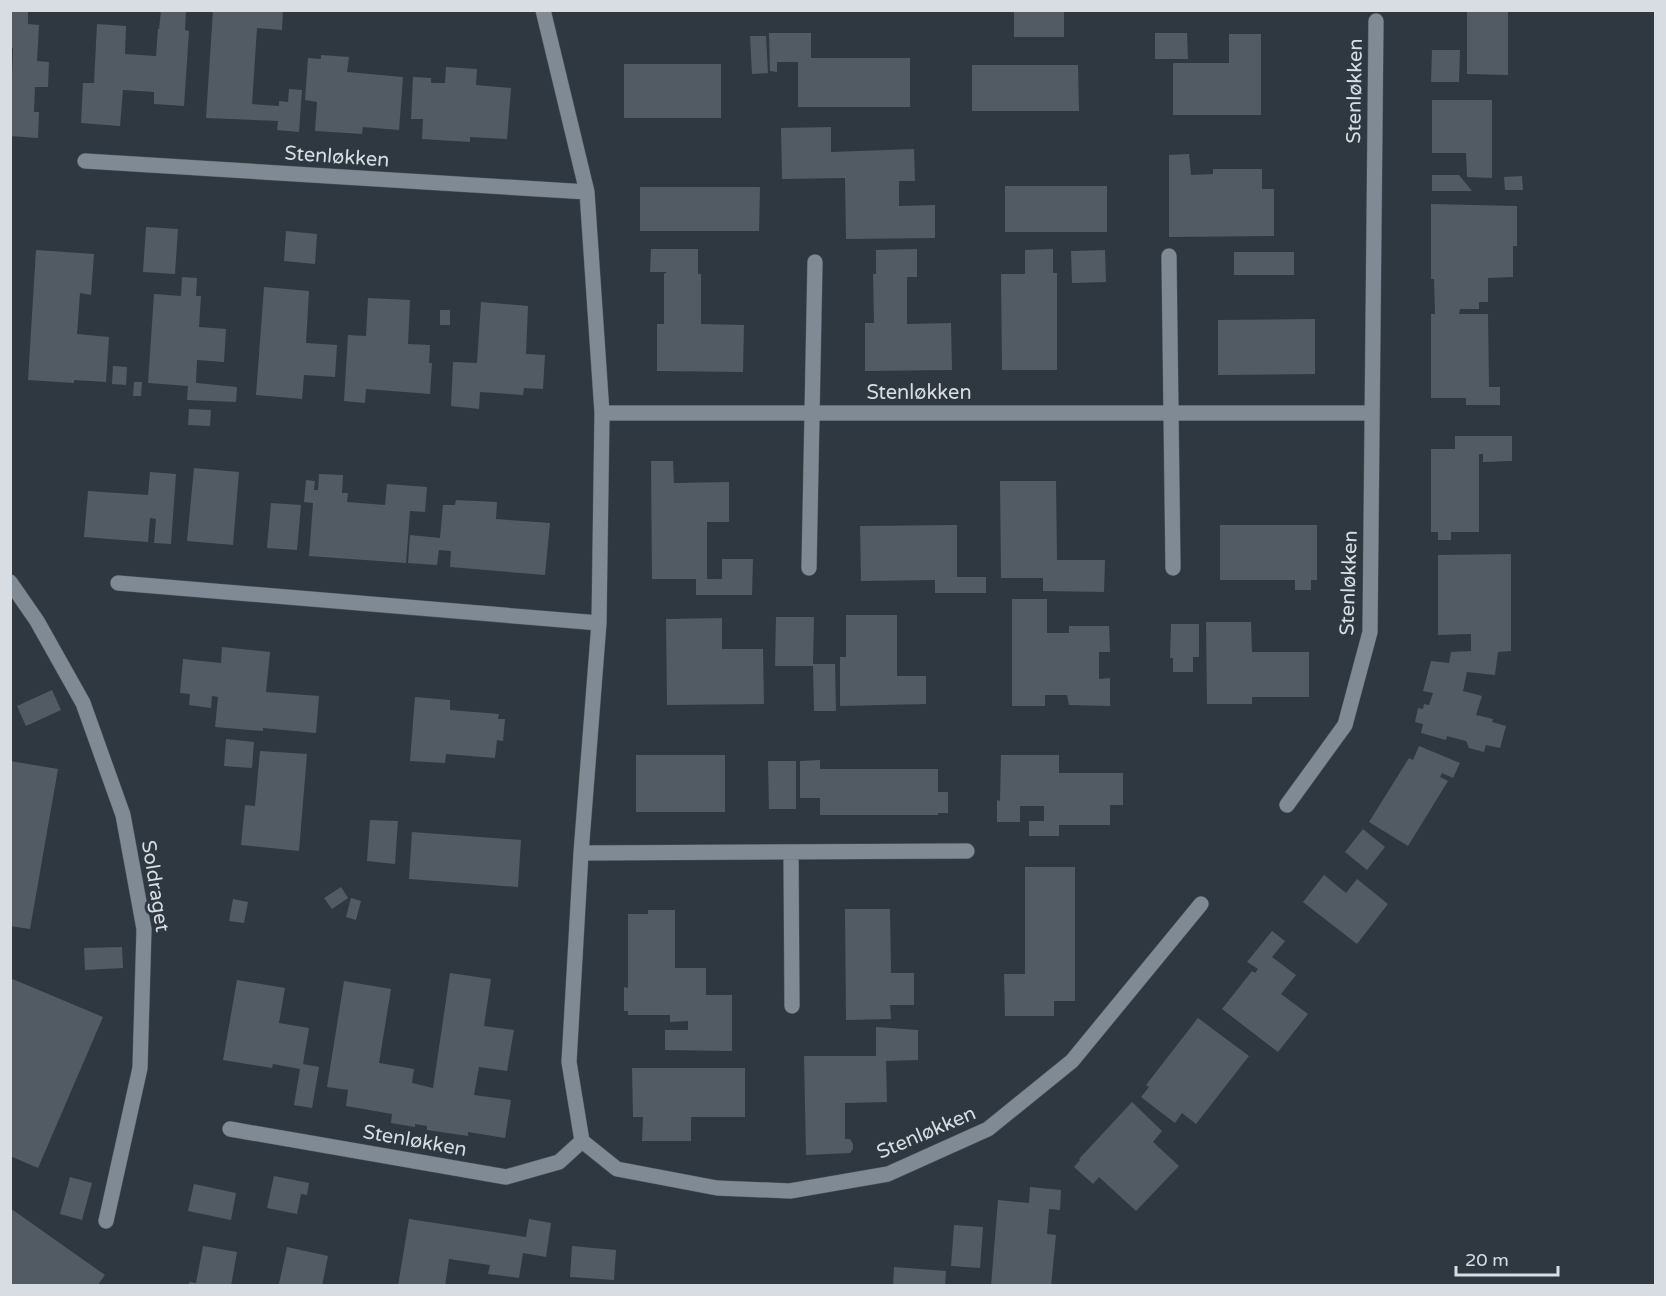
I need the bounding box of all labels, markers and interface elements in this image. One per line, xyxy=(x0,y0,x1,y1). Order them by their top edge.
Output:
street label: Stenløkken xyxy=(1342,38,1368,144)
street label: Stenløkken xyxy=(284,141,390,173)
street label: Stenløkken xyxy=(866,381,972,405)
street label: Stenløkken xyxy=(1335,530,1363,636)
street label: Soldraget xyxy=(136,839,174,934)
street label: Stenløkken xyxy=(873,1101,979,1165)
street label: Stenløkken xyxy=(361,1120,469,1162)
scale bar xyxy=(1456,1239,1558,1277)
text: 20 m xyxy=(1465,1249,1509,1271)

